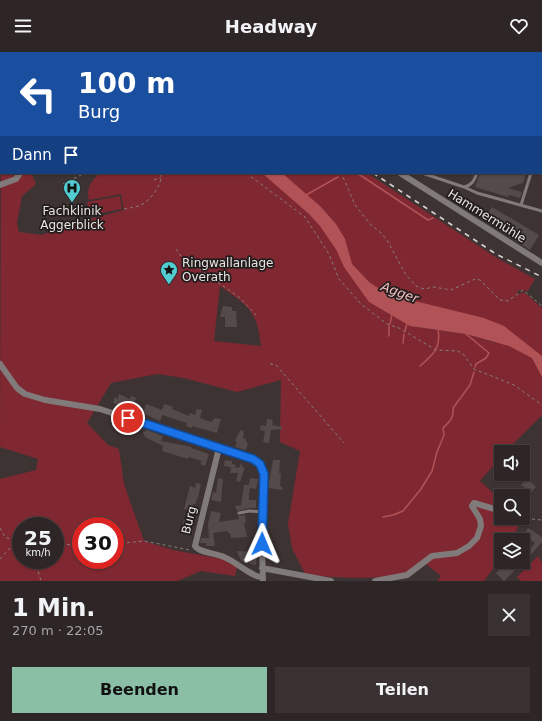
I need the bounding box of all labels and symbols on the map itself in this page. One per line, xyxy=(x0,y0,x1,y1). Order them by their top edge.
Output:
hospital icon: Fachklinik Aggerblick xyxy=(62,178,82,203)
street label: Hammermühle xyxy=(445,186,529,246)
place label: Fachklinik Aggerblick xyxy=(40,204,104,232)
place label: Ringwallanlage Overath xyxy=(182,256,273,284)
place icon: Ringwallanlage Overath xyxy=(159,260,179,285)
water label: Agger xyxy=(378,278,422,307)
pin xyxy=(111,401,145,435)
street label: Burg xyxy=(179,505,199,535)
speed limit sign: 30 xyxy=(72,517,124,569)
position arrow xyxy=(241,523,283,565)

